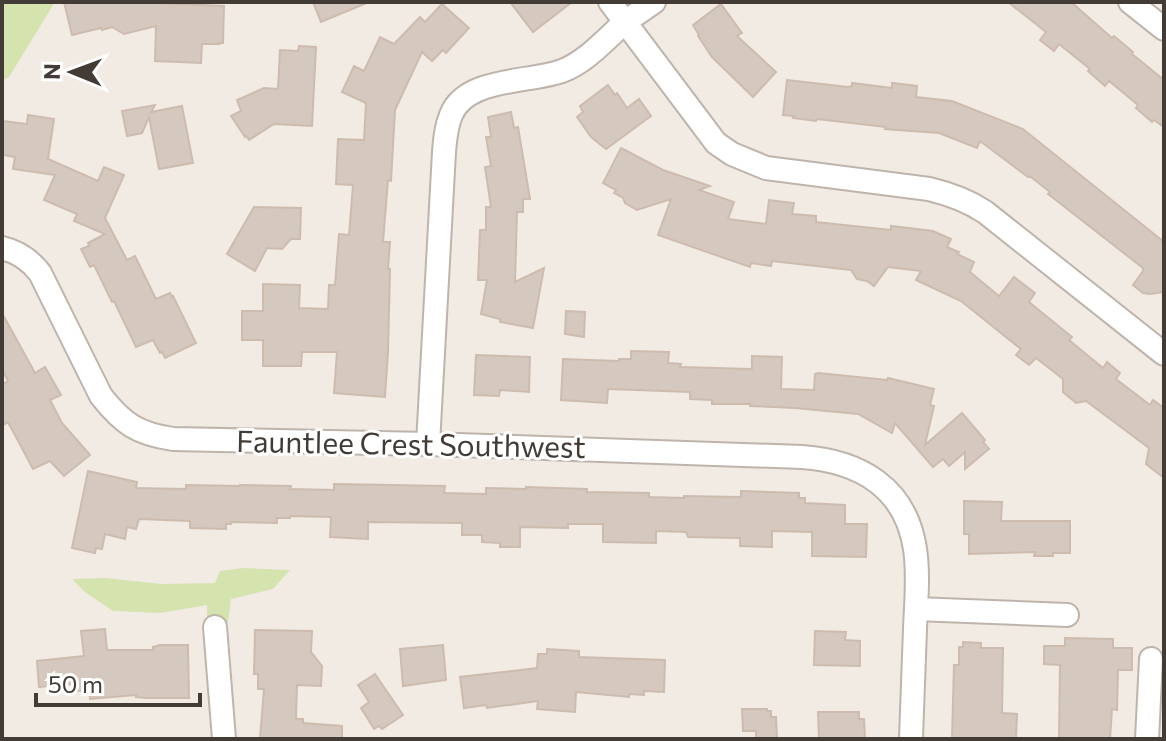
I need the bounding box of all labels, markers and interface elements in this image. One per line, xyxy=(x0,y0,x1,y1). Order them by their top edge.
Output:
north arrow xyxy=(32,32,112,112)
text: N xyxy=(38,63,65,80)
street label: Fauntlee Crest Southwest xyxy=(236,421,586,464)
scale bar xyxy=(36,657,200,707)
text: 50 m xyxy=(48,669,103,698)

